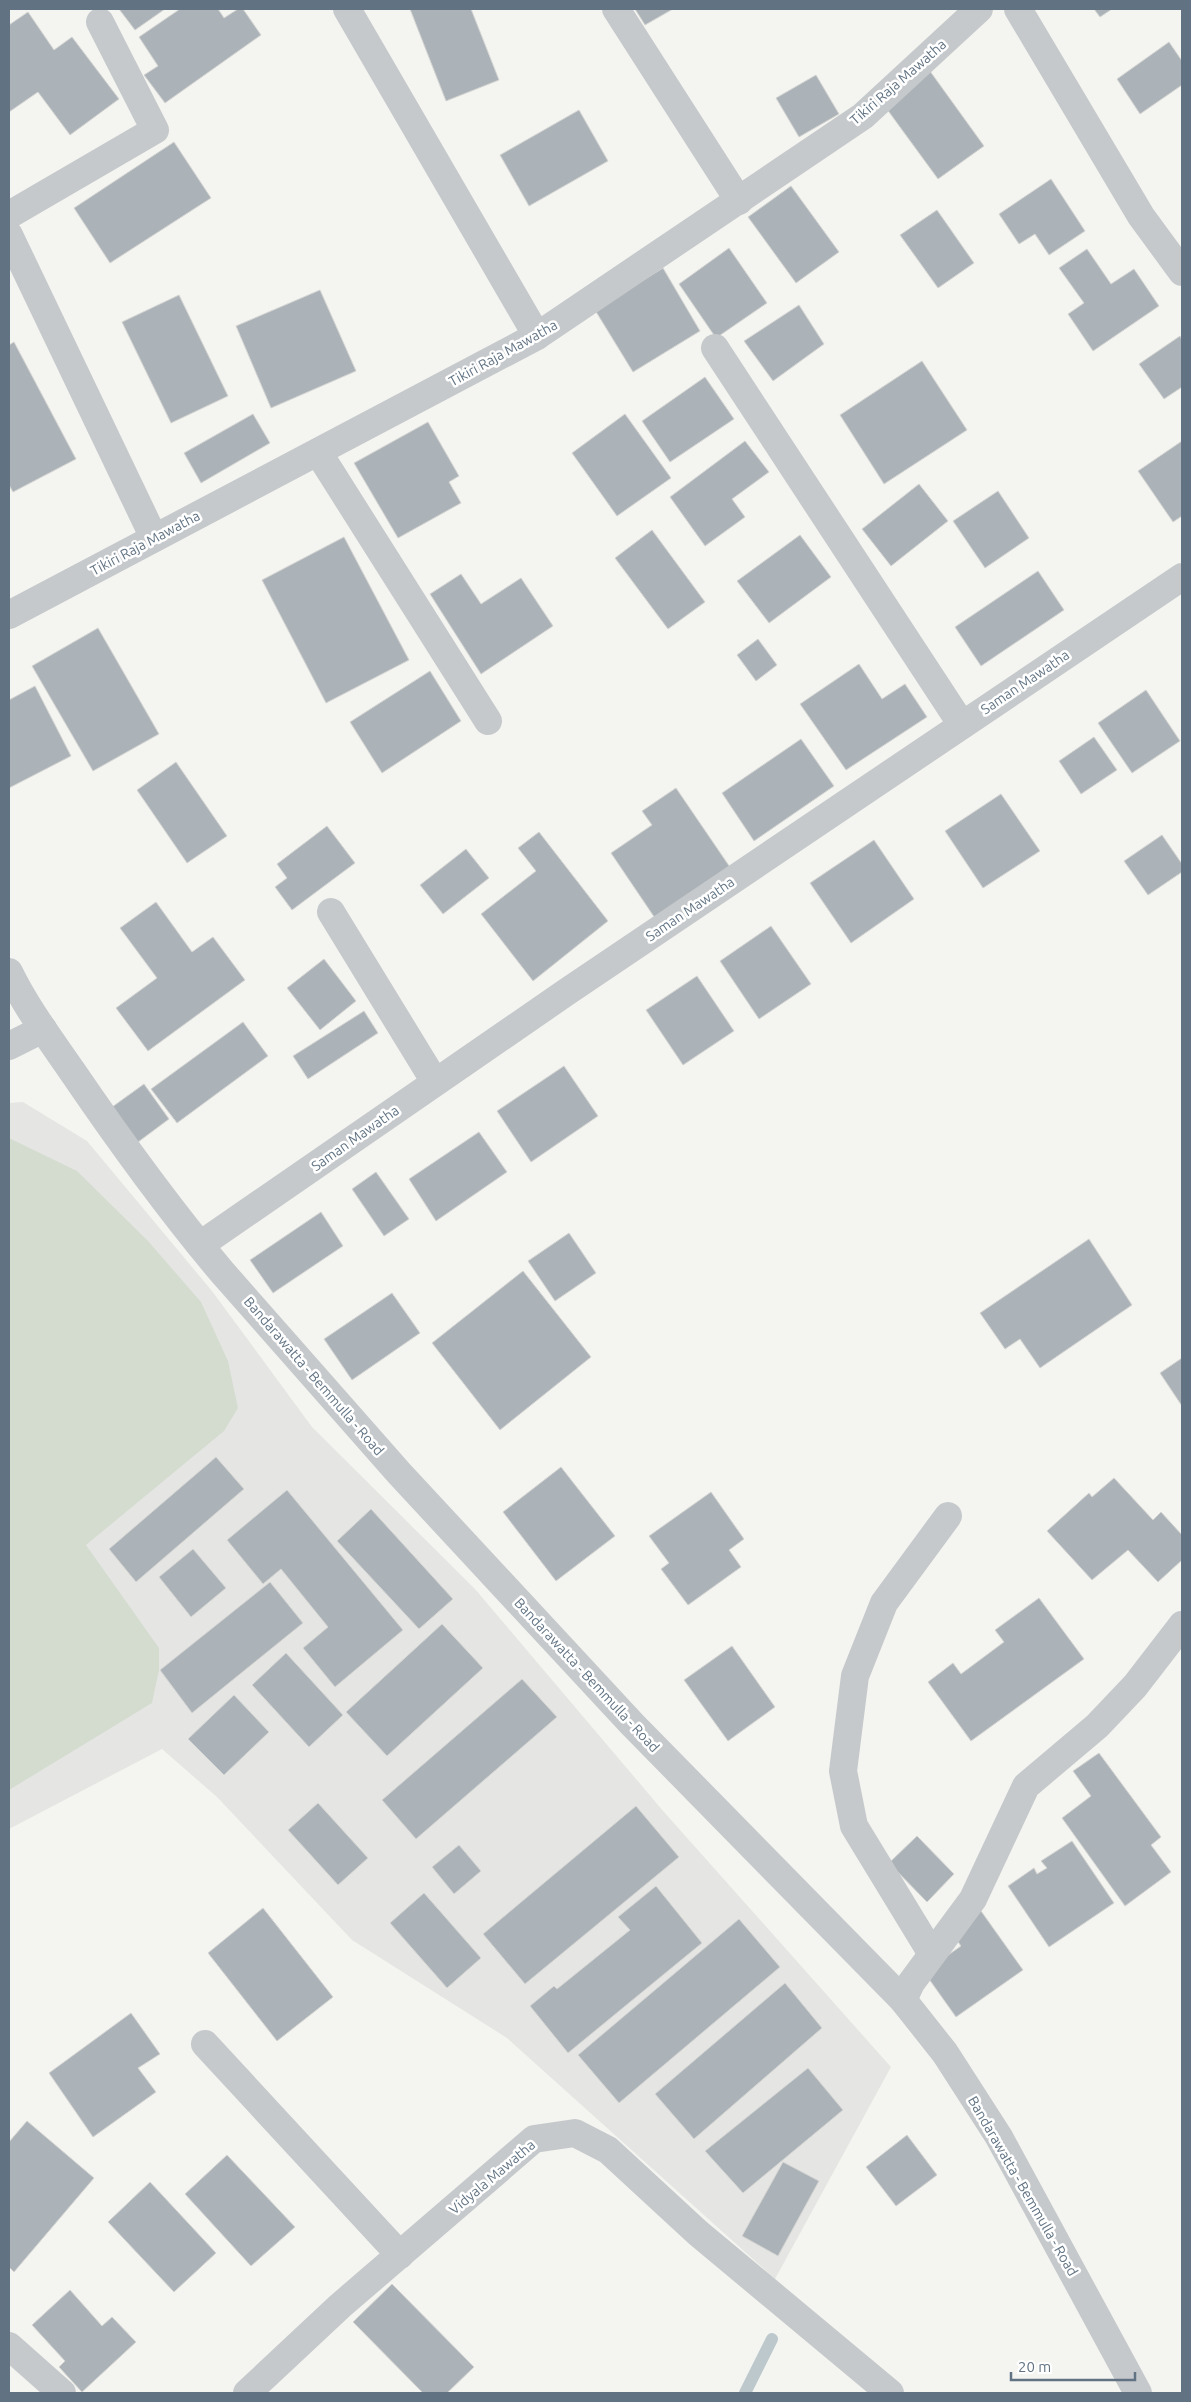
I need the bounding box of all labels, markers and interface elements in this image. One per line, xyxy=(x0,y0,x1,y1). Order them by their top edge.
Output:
street label: Tikiri Raja Mawatha xyxy=(847,36,949,128)
street label: Tikiri Raja Mawatha xyxy=(446,317,560,389)
street label: Tikiri Raja Mawatha xyxy=(88,507,202,579)
street label: Saman Mawatha xyxy=(978,647,1072,717)
street label: Saman Mawatha xyxy=(643,874,737,944)
street label: Saman Mawatha xyxy=(308,1102,402,1174)
street label: Bandarawatta - Bemmulla - Road xyxy=(241,1294,387,1458)
street label: Bandarawatta - Bemmulla - Road xyxy=(511,1595,663,1755)
street label: Bandarawatta - Bemmulla - Road xyxy=(965,2093,1081,2279)
street label: Vidyala Mawatha xyxy=(446,2136,538,2218)
scale bar xyxy=(1011,2350,1135,2382)
text: 20 m xyxy=(1018,2358,1051,2375)

